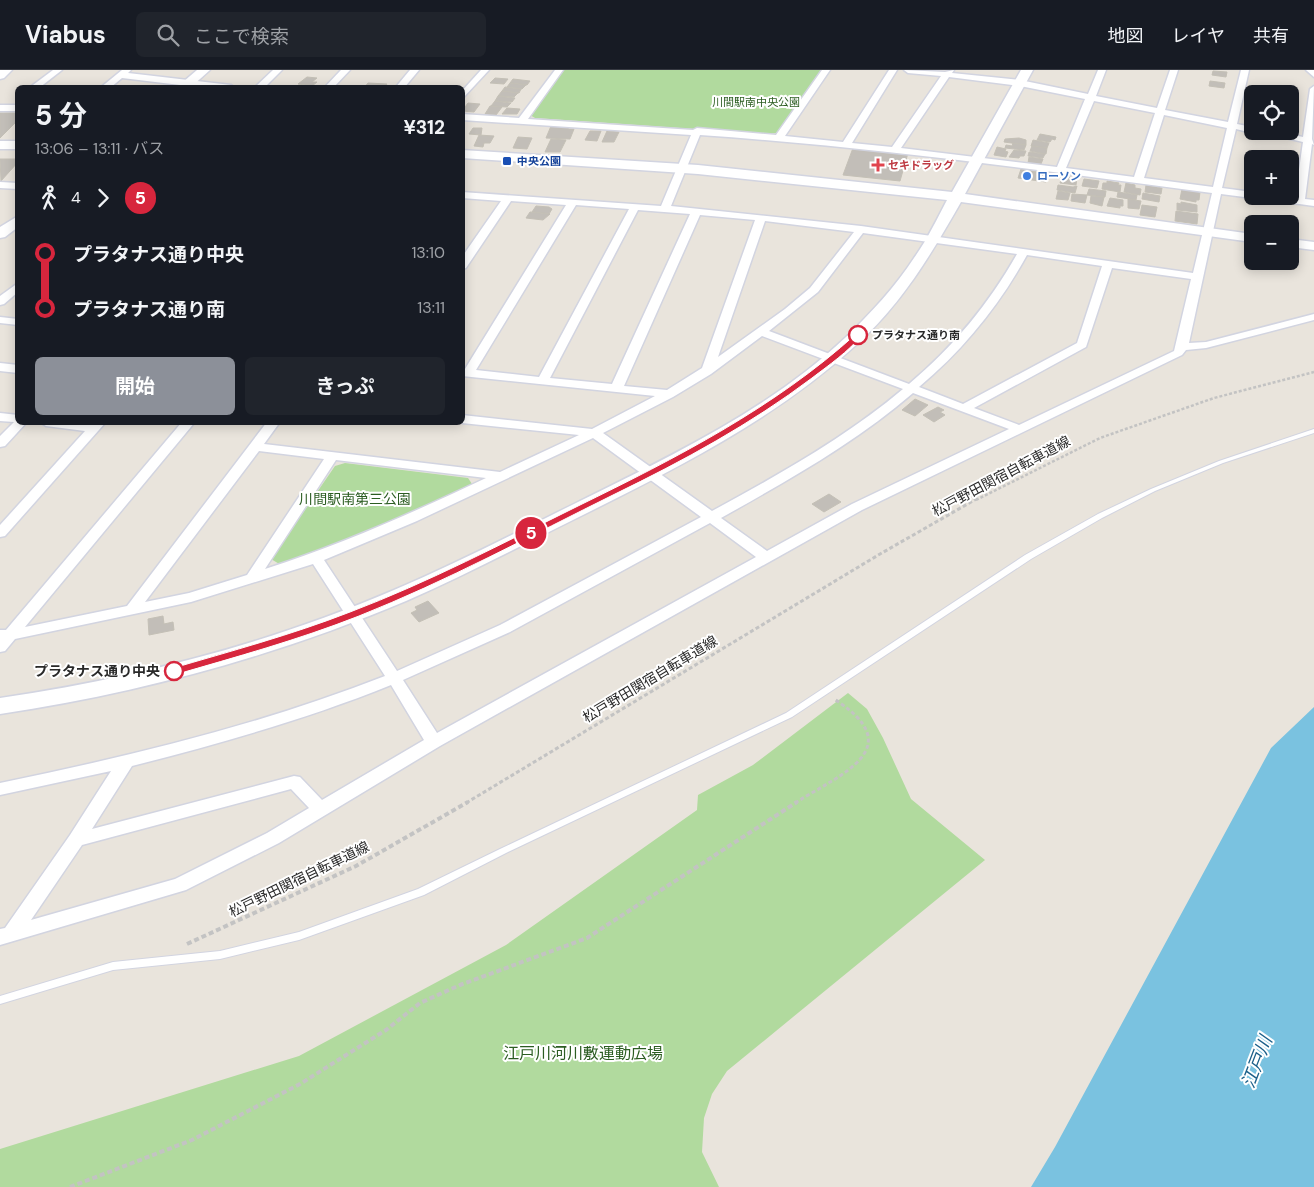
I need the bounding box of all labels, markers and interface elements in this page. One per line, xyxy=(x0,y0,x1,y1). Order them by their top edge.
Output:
search box xyxy=(136,12,486,57)
text: Viabus xyxy=(25,19,106,50)
icon: search xyxy=(154,21,182,49)
text: ここで検索 xyxy=(194,24,289,49)
text: 地図 xyxy=(1108,24,1144,48)
text: レイヤ xyxy=(1172,24,1225,48)
text: 共有 xyxy=(1253,24,1289,48)
map controls xyxy=(1244,85,1299,270)
button: locate xyxy=(1244,85,1299,140)
park label: 川間駅南中央公園 xyxy=(712,95,800,109)
text: 5 分 xyxy=(35,97,87,134)
text: ¥312 xyxy=(403,115,445,140)
text: 13:06 – 13:11 · バス xyxy=(35,138,164,159)
button: + xyxy=(1244,150,1299,205)
place label: 中央公園 xyxy=(517,154,561,168)
marker: 中央公園 xyxy=(501,155,513,167)
place label: セキドラッグ xyxy=(888,158,954,172)
marker: セキドラッグ xyxy=(872,159,884,171)
place label: ローソン xyxy=(1037,169,1081,183)
marker: ローソン xyxy=(1021,170,1033,182)
icon: walk xyxy=(35,184,63,212)
icon: forward xyxy=(89,184,117,212)
text: 5 xyxy=(135,186,146,210)
text: 4 xyxy=(71,187,81,208)
button: − xyxy=(1244,215,1299,270)
text: プラタナス通り中央 xyxy=(73,242,244,267)
text: 13:10 xyxy=(411,242,445,263)
text: プラタナス通り南 xyxy=(73,297,225,322)
text: 13:11 xyxy=(417,297,445,318)
marker: プラタナス通り南 xyxy=(848,325,868,345)
place label: プラタナス通り南 xyxy=(872,328,960,342)
button: 開始 xyxy=(35,357,235,415)
button: きっぷ xyxy=(245,357,445,415)
street label: 松戸野田関宿自転車道線 xyxy=(929,432,1073,520)
park label: 川間駅南第三公園 xyxy=(299,490,411,508)
line badge: 5 xyxy=(515,517,547,549)
text: 5 xyxy=(525,521,537,545)
street label: 松戸野田関宿自転車道線 xyxy=(579,632,721,726)
marker: プラタナス通り中央 xyxy=(164,661,184,681)
place label: プラタナス通り中央 xyxy=(34,662,160,680)
street label: 松戸野田関宿自転車道線 xyxy=(226,837,372,921)
water label: 江戸川 xyxy=(1236,1031,1279,1092)
park label: 江戸川河川敷運動広場 xyxy=(503,1043,663,1064)

